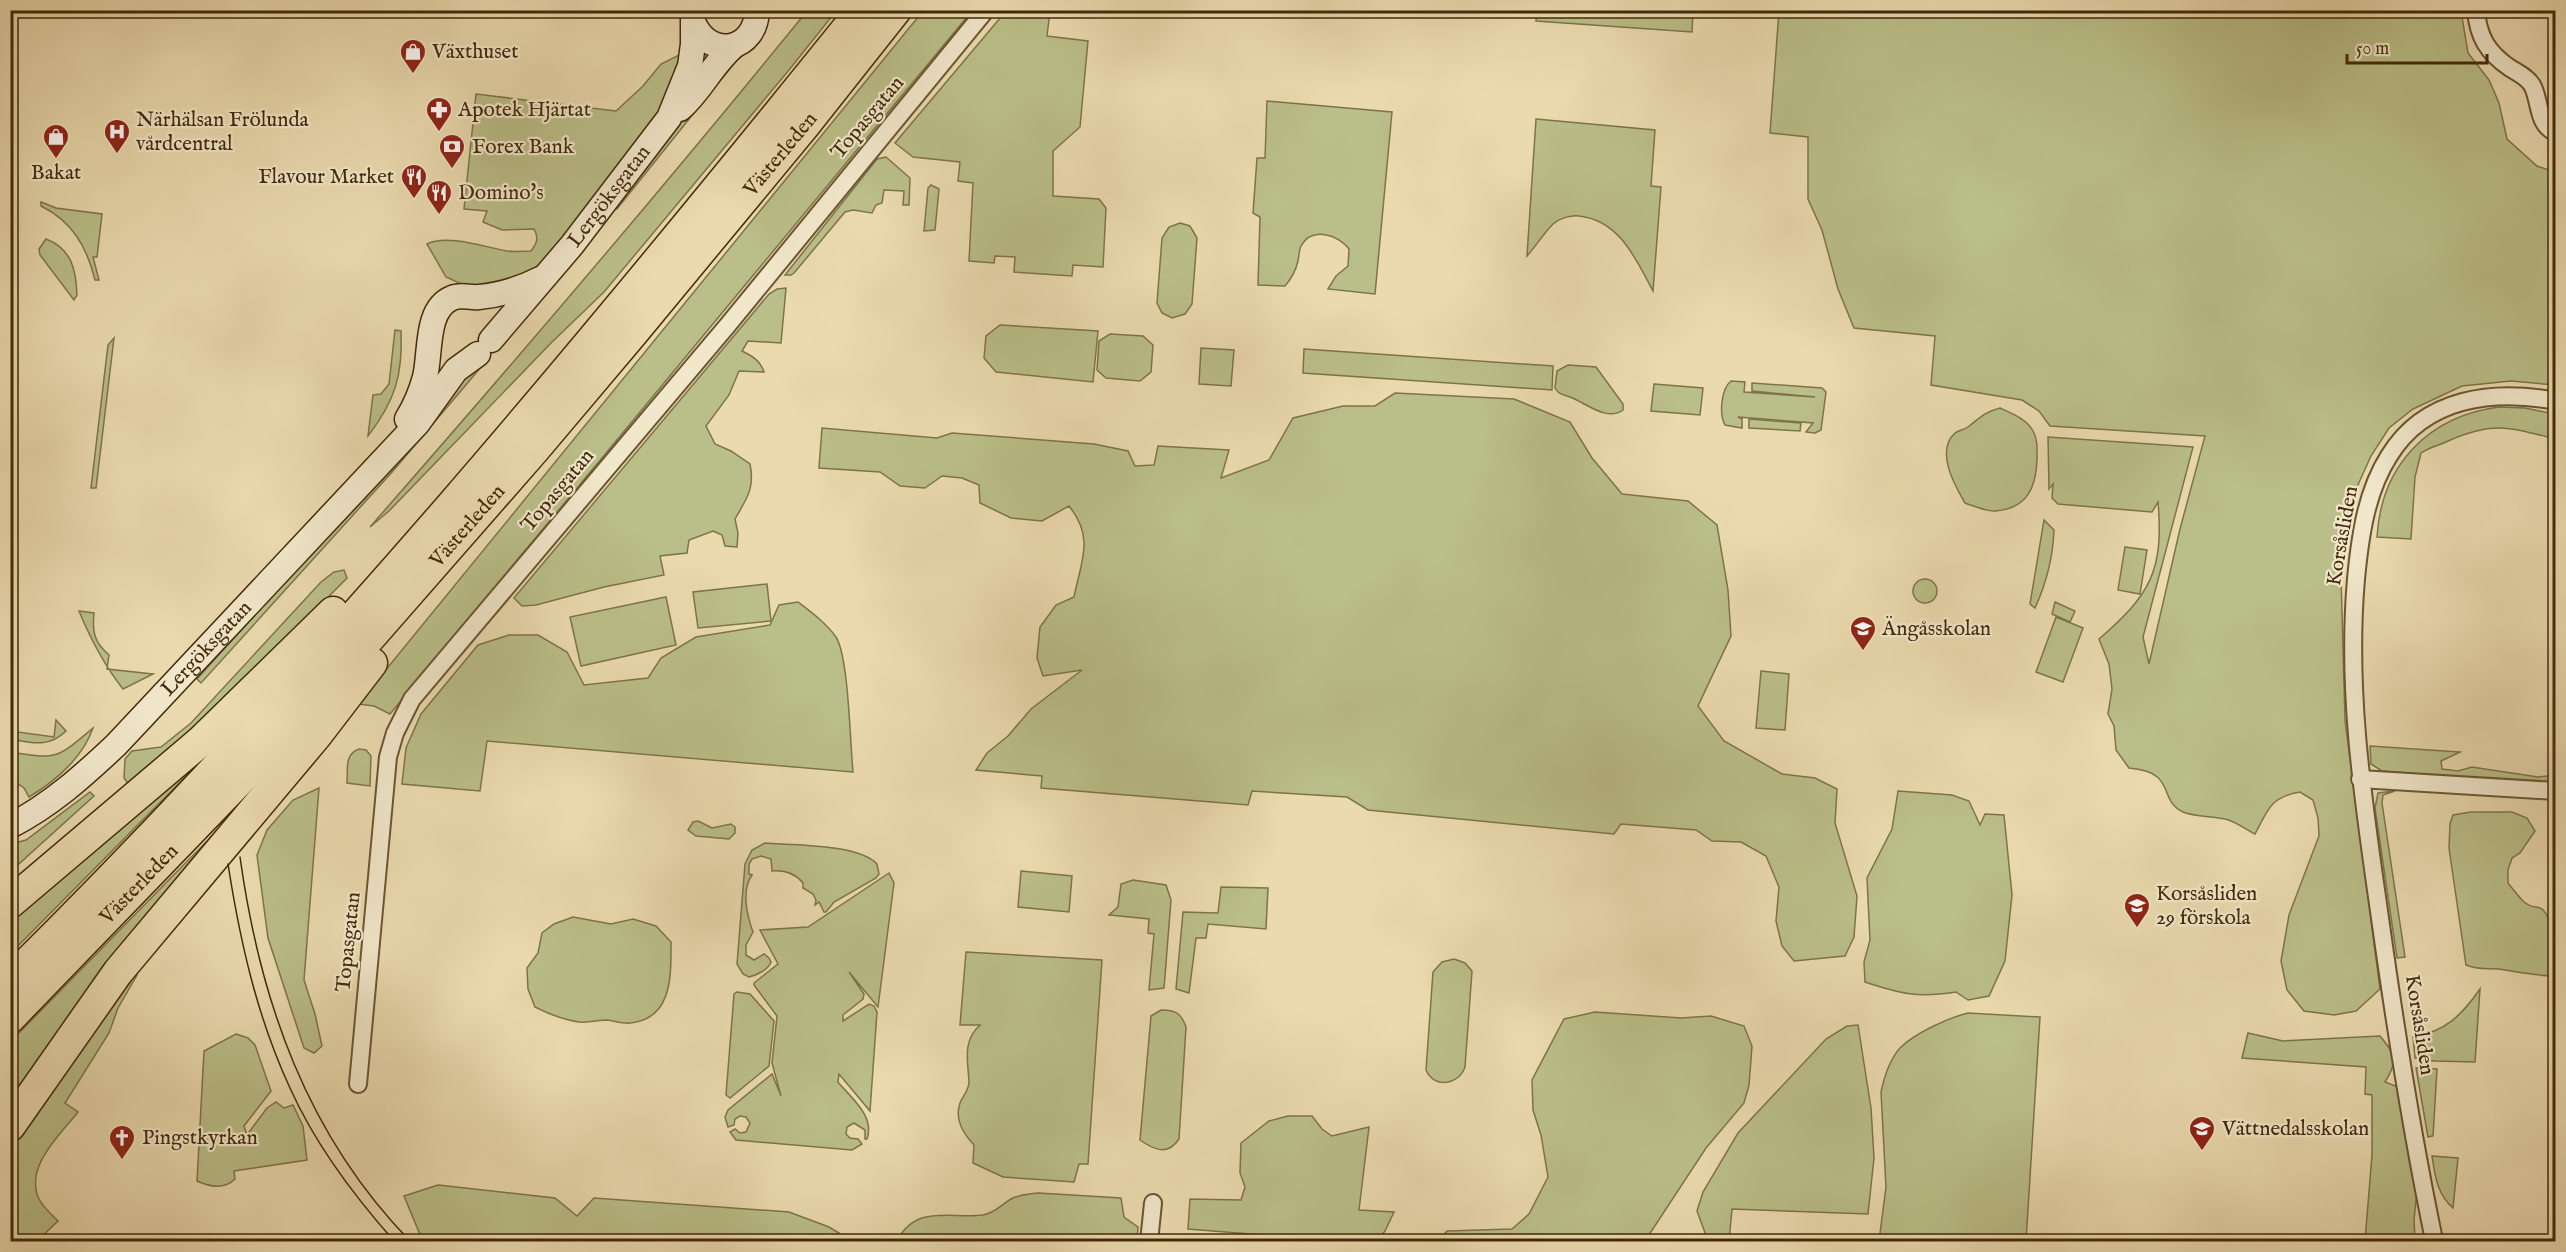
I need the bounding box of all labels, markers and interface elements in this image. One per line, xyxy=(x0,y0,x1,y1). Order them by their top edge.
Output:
scale bar xyxy=(2347,27,2486,65)
shop icon: Växthuset xyxy=(398,37,428,75)
text: 50 m xyxy=(2356,38,2389,61)
place label: Växthuset xyxy=(431,39,518,66)
street label: Topasgatan xyxy=(825,71,911,165)
pharmacy icon: Apotek Hjärtat xyxy=(424,95,454,133)
place label: Apotek Hjärtat xyxy=(457,97,591,124)
place label: Närhälsan Frölunda vårdcentral xyxy=(136,107,310,158)
street label: Västerleden xyxy=(737,107,824,203)
hospital icon: Närhälsan Frölunda vårdcentral xyxy=(102,117,132,155)
shop icon: Bakat xyxy=(41,122,71,160)
bank icon: Forex Bank xyxy=(437,132,467,170)
place label: Forex Bank xyxy=(472,134,575,161)
street label: Lergöksgatan xyxy=(561,140,657,253)
place label: Bakat xyxy=(31,160,81,187)
restaurant icon: Flavour Market xyxy=(399,162,429,200)
place label: Flavour Market xyxy=(258,164,394,191)
restaurant icon: Domino's xyxy=(424,178,454,216)
place label: Domino's xyxy=(458,180,544,207)
street label: Topasgatan xyxy=(515,444,601,538)
street label: Västerleden xyxy=(423,479,511,574)
street label: Korsåsliden xyxy=(2321,484,2365,588)
street label: Lergöksgatan xyxy=(155,595,258,702)
school or university icon: Ängåsskolan xyxy=(1848,614,1878,652)
place label: Ängåsskolan xyxy=(1881,615,1991,643)
street label: Västerleden xyxy=(93,838,184,931)
place label: Korsåsliden 29 förskola xyxy=(2156,881,2257,932)
street label: Topasgatan xyxy=(330,891,368,993)
school or university icon: Korsåsliden 29 förskola xyxy=(2122,891,2152,929)
street label: Korsåsliden xyxy=(2398,973,2440,1077)
school or university icon: Vättnedalsskolan xyxy=(2187,1114,2217,1152)
place label: Vättnedalsskolan xyxy=(2221,1116,2369,1143)
church icon: Pingstkyrkan xyxy=(107,1123,137,1161)
place label: Pingstkyrkan xyxy=(142,1125,258,1152)

